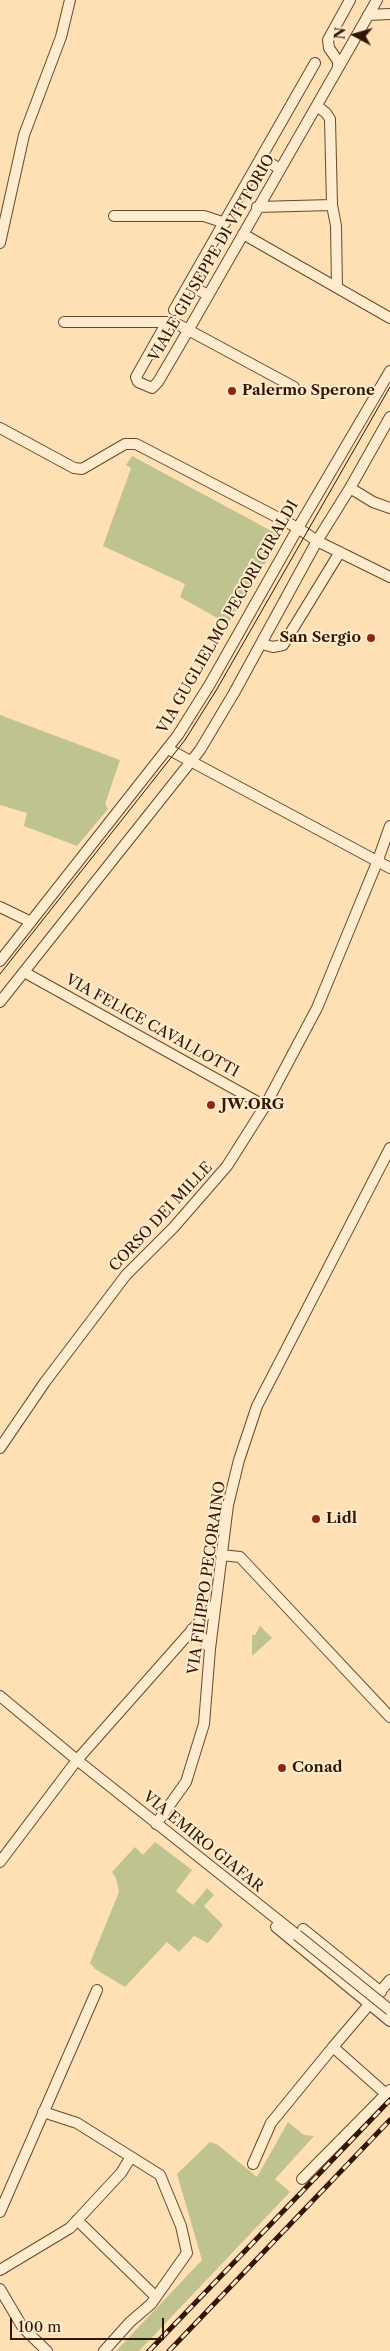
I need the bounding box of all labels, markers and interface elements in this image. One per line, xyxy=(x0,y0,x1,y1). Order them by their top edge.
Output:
north arrow xyxy=(330,10,380,60)
text: N xyxy=(330,26,350,40)
street label: VIALE GIUSEPPE DI VITTORIO xyxy=(145,151,279,365)
place label: Palermo Sperone xyxy=(242,382,375,400)
marker: Palermo Sperone xyxy=(226,385,238,397)
street label: VIA GUGLIELMO PECORI GIRALDI xyxy=(154,497,302,737)
place label: San Sergio xyxy=(279,629,361,647)
marker: San Sergio xyxy=(365,632,377,644)
street label: VIA FELICE CAVALLOTTI xyxy=(62,971,242,1081)
place label: JW.ORG xyxy=(221,1096,285,1114)
marker: JW.ORG xyxy=(205,1099,217,1111)
street label: CORSO DEI MILLE xyxy=(106,1159,216,1275)
street label: VIA FILIPPO PECORAINO xyxy=(185,1480,229,1676)
place label: Lidl xyxy=(326,1510,357,1528)
marker: Lidl xyxy=(310,1513,322,1525)
place label: Conad xyxy=(292,1759,343,1777)
marker: Conad xyxy=(276,1762,288,1774)
street label: VIA EMIRO GIAFAR xyxy=(139,1788,267,1896)
scale bar xyxy=(12,2308,166,2340)
text: 100 m xyxy=(18,2317,61,2336)

